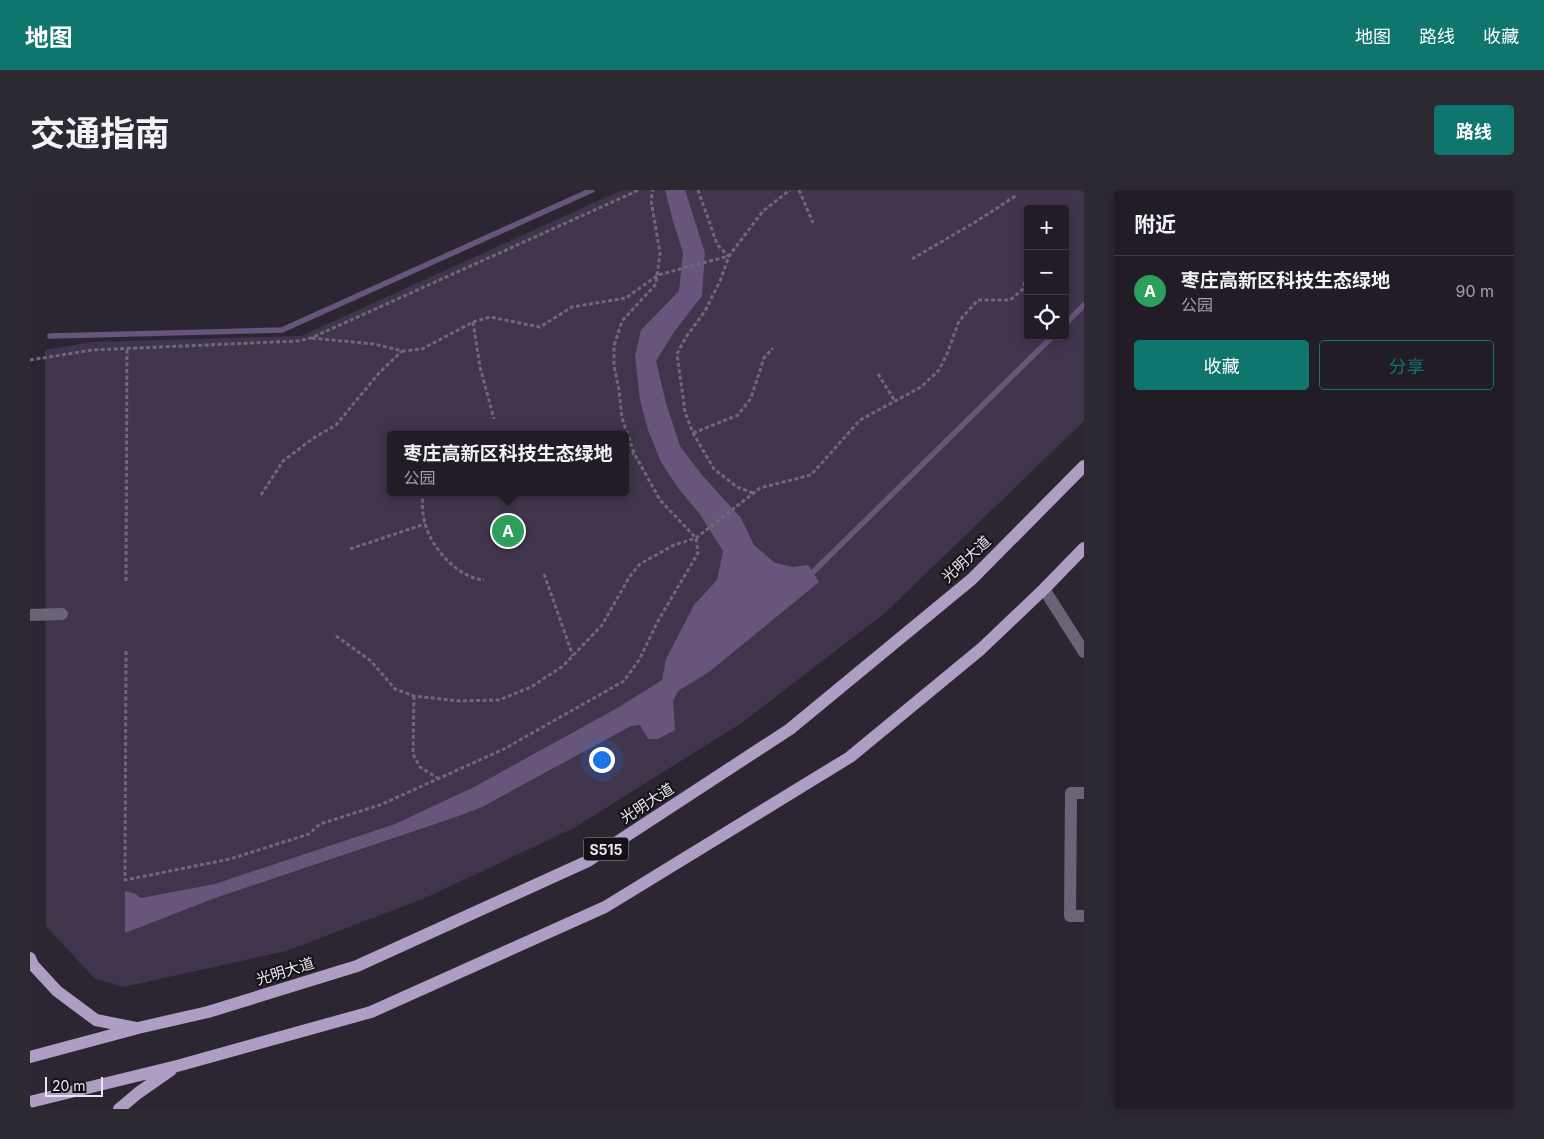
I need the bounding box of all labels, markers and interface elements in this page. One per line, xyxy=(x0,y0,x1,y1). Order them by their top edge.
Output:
text: 地图 xyxy=(25,23,73,52)
text: 地图 xyxy=(1355,26,1391,47)
text: 路线 xyxy=(1419,26,1455,47)
text: 收藏 xyxy=(1483,26,1519,47)
button: 路线 xyxy=(1434,105,1514,155)
text: 交通指南 xyxy=(30,112,170,154)
map controls xyxy=(1024,205,1069,340)
button: + xyxy=(1024,205,1069,250)
text: 附近 xyxy=(1134,212,1176,237)
button: − xyxy=(1024,250,1069,295)
text: 枣庄高新区科技生态绿地 xyxy=(1181,269,1390,292)
text: A xyxy=(1144,281,1156,301)
text: 90 m xyxy=(1455,281,1494,301)
button: locate xyxy=(1024,295,1069,340)
text: 公园 xyxy=(1181,295,1213,315)
button: 收藏 xyxy=(1134,340,1309,390)
button: 分享 xyxy=(1319,340,1494,390)
popup xyxy=(387,431,629,496)
text: 枣庄高新区科技生态绿地 xyxy=(403,442,613,465)
text: 公园 xyxy=(403,468,436,488)
pin: A xyxy=(492,512,524,550)
street label: 光明大道 xyxy=(938,532,994,586)
your location xyxy=(589,747,615,773)
street label: 光明大道 xyxy=(617,779,677,827)
road number: S515 xyxy=(584,838,628,861)
street label: 光明大道 xyxy=(254,953,316,989)
scale bar xyxy=(45,1074,102,1097)
text: 20 m xyxy=(52,1077,86,1094)

